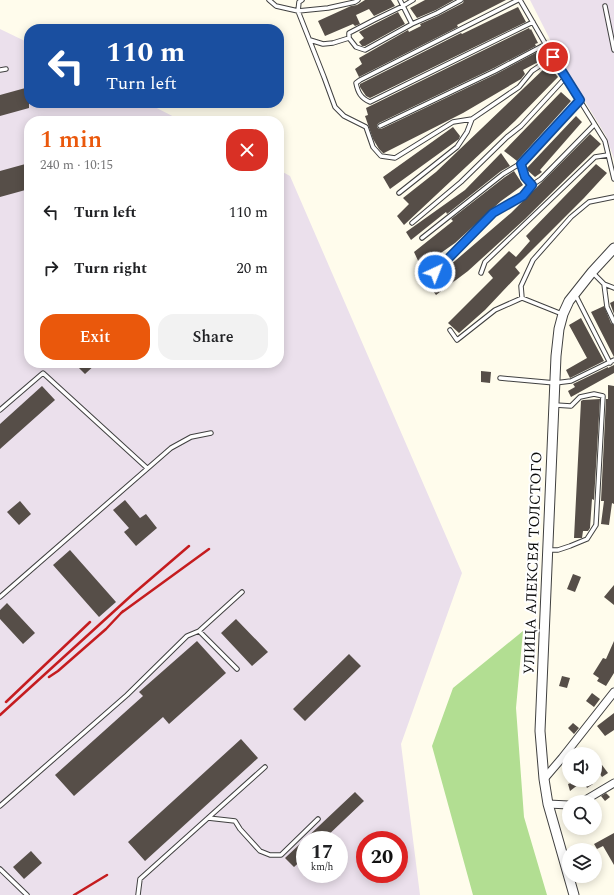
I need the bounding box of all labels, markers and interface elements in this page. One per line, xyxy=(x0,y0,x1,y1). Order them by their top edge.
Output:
text: 110 m xyxy=(106,31,185,74)
icon: left xyxy=(40,40,92,92)
pin xyxy=(536,40,570,74)
icon: arrive xyxy=(542,46,564,68)
text: Turn left xyxy=(106,70,177,97)
text: 1 min xyxy=(40,122,102,158)
button: close xyxy=(226,129,268,171)
text: 240 m · 10:15 xyxy=(40,155,113,175)
icon: left xyxy=(40,201,62,223)
text: Turn left xyxy=(74,201,136,224)
text: 110 m xyxy=(229,201,268,224)
position arrow xyxy=(414,251,456,293)
icon: right xyxy=(40,257,62,279)
text: Turn right xyxy=(74,257,147,280)
text: 20 m xyxy=(236,257,268,280)
button: Exit xyxy=(40,314,150,360)
button: Share xyxy=(158,314,268,360)
street label: УЛИЦА АЛЕКСЕЯ ТОЛСТОГО xyxy=(518,451,548,675)
map controls xyxy=(562,747,602,883)
button: sound xyxy=(562,747,602,787)
button: search xyxy=(562,795,602,835)
speed limit sign: 20 xyxy=(356,831,408,883)
text: 17 xyxy=(311,837,333,867)
button: layers xyxy=(562,843,602,883)
text: km/h xyxy=(311,859,333,875)

